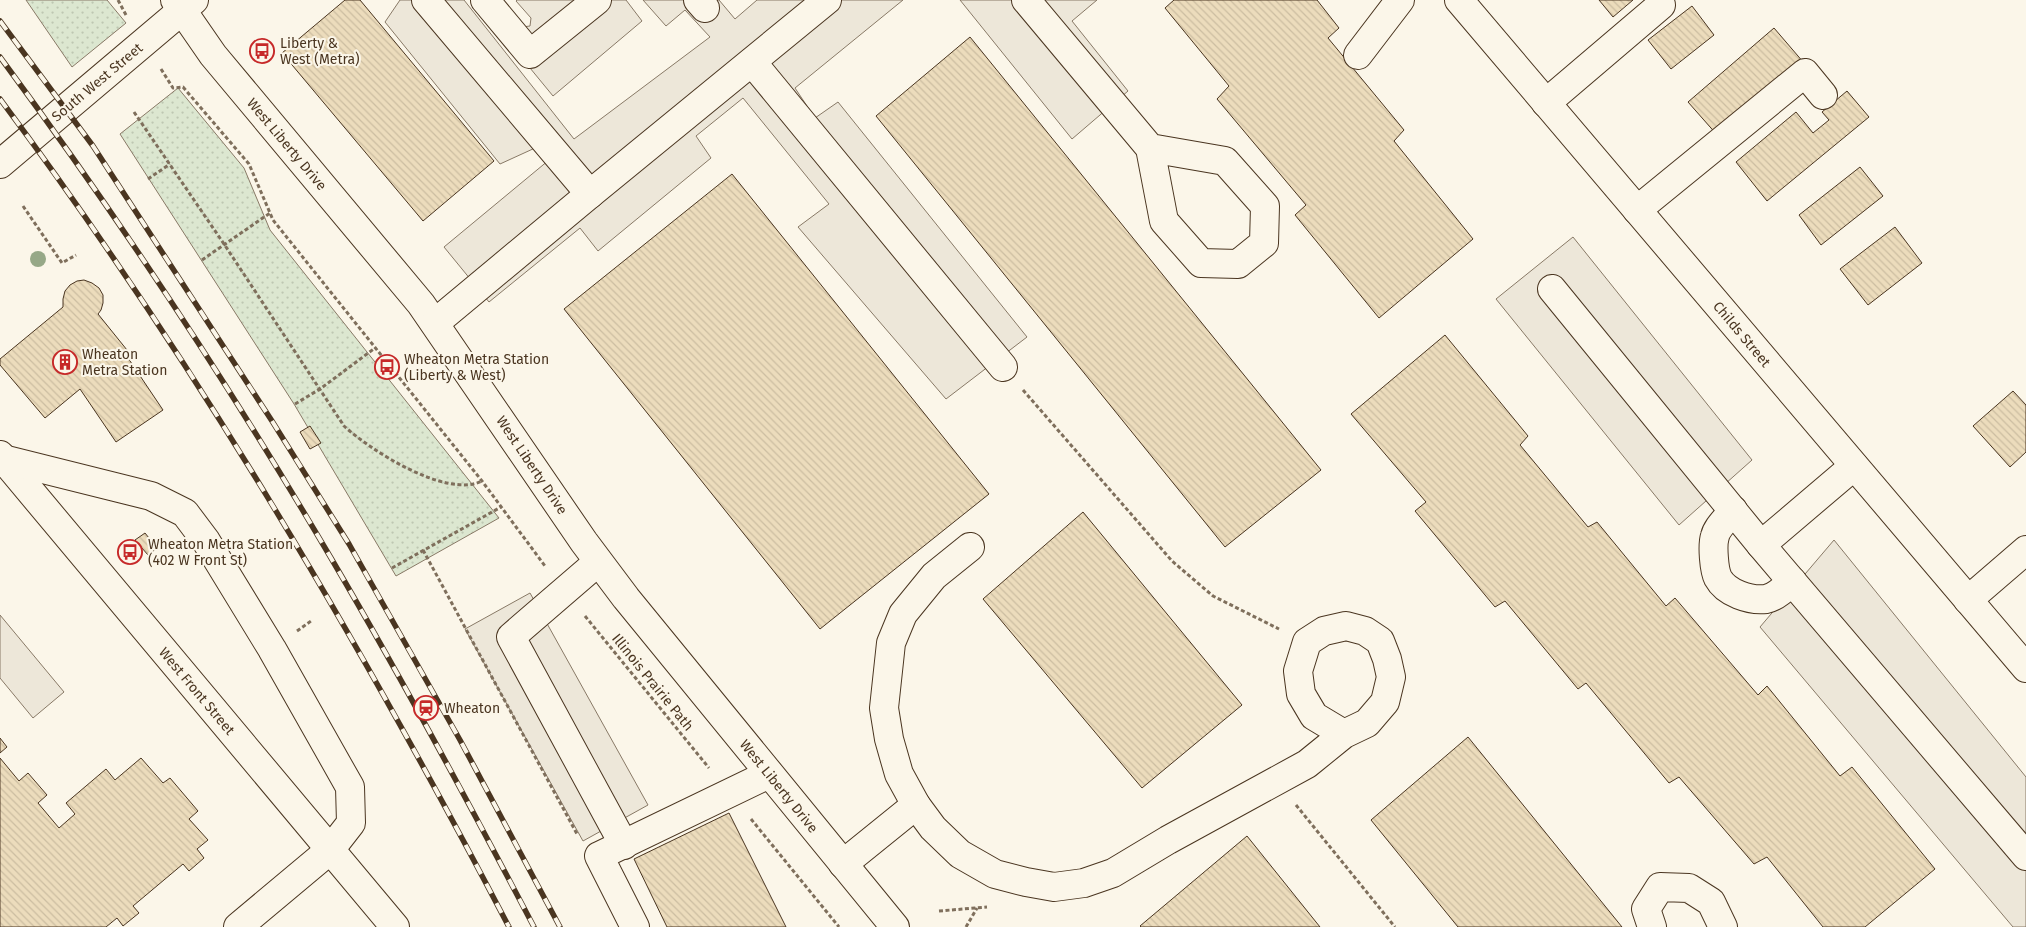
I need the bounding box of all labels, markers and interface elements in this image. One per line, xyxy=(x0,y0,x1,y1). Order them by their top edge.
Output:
place label: Liberty & West (Metra) xyxy=(280,35,360,68)
bus stop icon: Liberty & West (Metra) xyxy=(249,38,275,64)
street label: South West Street xyxy=(48,39,147,125)
street label: West Liberty Drive xyxy=(243,95,330,194)
street label: Childs Street xyxy=(1709,298,1775,371)
place label: Wheaton Metra Station xyxy=(82,346,167,379)
building icon: Wheaton Metra Station xyxy=(52,349,78,375)
place label: Wheaton Metra Station (Liberty & West) xyxy=(404,351,549,384)
bus stop icon: Wheaton Metra Station (Liberty & West) xyxy=(374,354,400,380)
street label: West Liberty Drive xyxy=(492,413,571,518)
place label: Wheaton Metra Station (402 W Front St) xyxy=(148,536,293,569)
bus stop icon: Wheaton Metra Station (402 W Front St) xyxy=(117,539,143,565)
street label: Illinois Prairie Path xyxy=(608,630,697,734)
street label: West Front Street xyxy=(155,644,239,739)
station icon: Wheaton xyxy=(413,695,439,721)
place label: Wheaton xyxy=(444,700,500,717)
street label: West Liberty Drive xyxy=(736,736,821,836)

